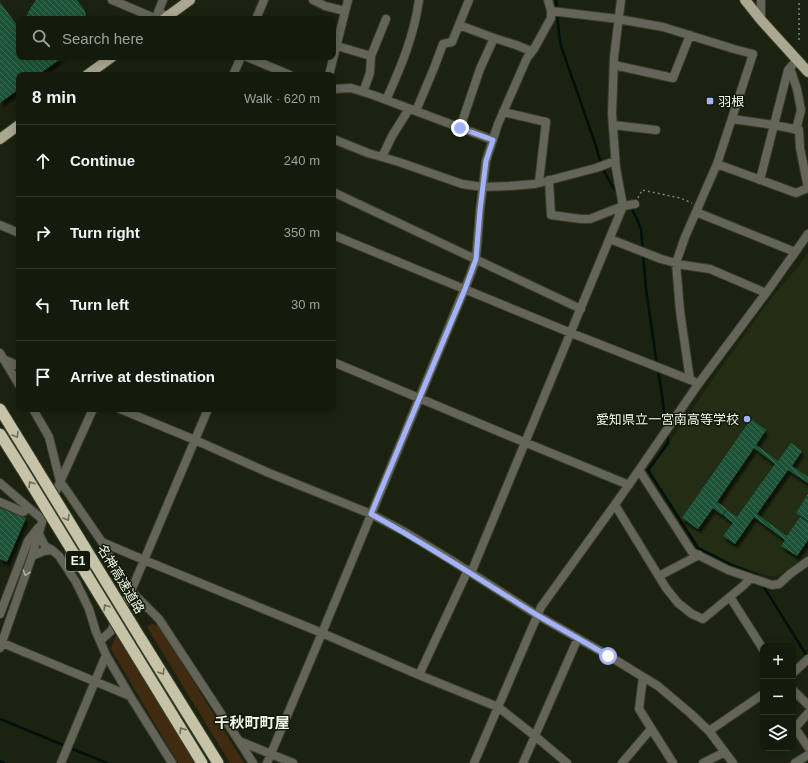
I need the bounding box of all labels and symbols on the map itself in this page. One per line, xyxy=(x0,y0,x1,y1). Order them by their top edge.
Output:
place label: 羽根 xyxy=(718,94,744,109)
marker: 羽根 xyxy=(705,96,715,106)
route end xyxy=(451,119,469,137)
place label: 愛知県立一宮南高等学校 xyxy=(596,412,739,427)
marker: 愛知県立一宮南高等学校 xyxy=(742,414,752,424)
one-way arrow xyxy=(11,431,19,438)
one-way arrow xyxy=(28,481,36,488)
one-way arrow xyxy=(62,514,70,521)
street label: 名神高速道路 xyxy=(94,542,148,616)
road number: E1 xyxy=(66,551,90,571)
one-way arrow xyxy=(22,569,30,576)
one-way arrow xyxy=(104,604,111,611)
route start xyxy=(599,647,617,665)
one-way arrow xyxy=(157,668,164,675)
district label: 千秋町町屋 xyxy=(214,714,290,731)
one-way arrow xyxy=(179,727,187,734)

